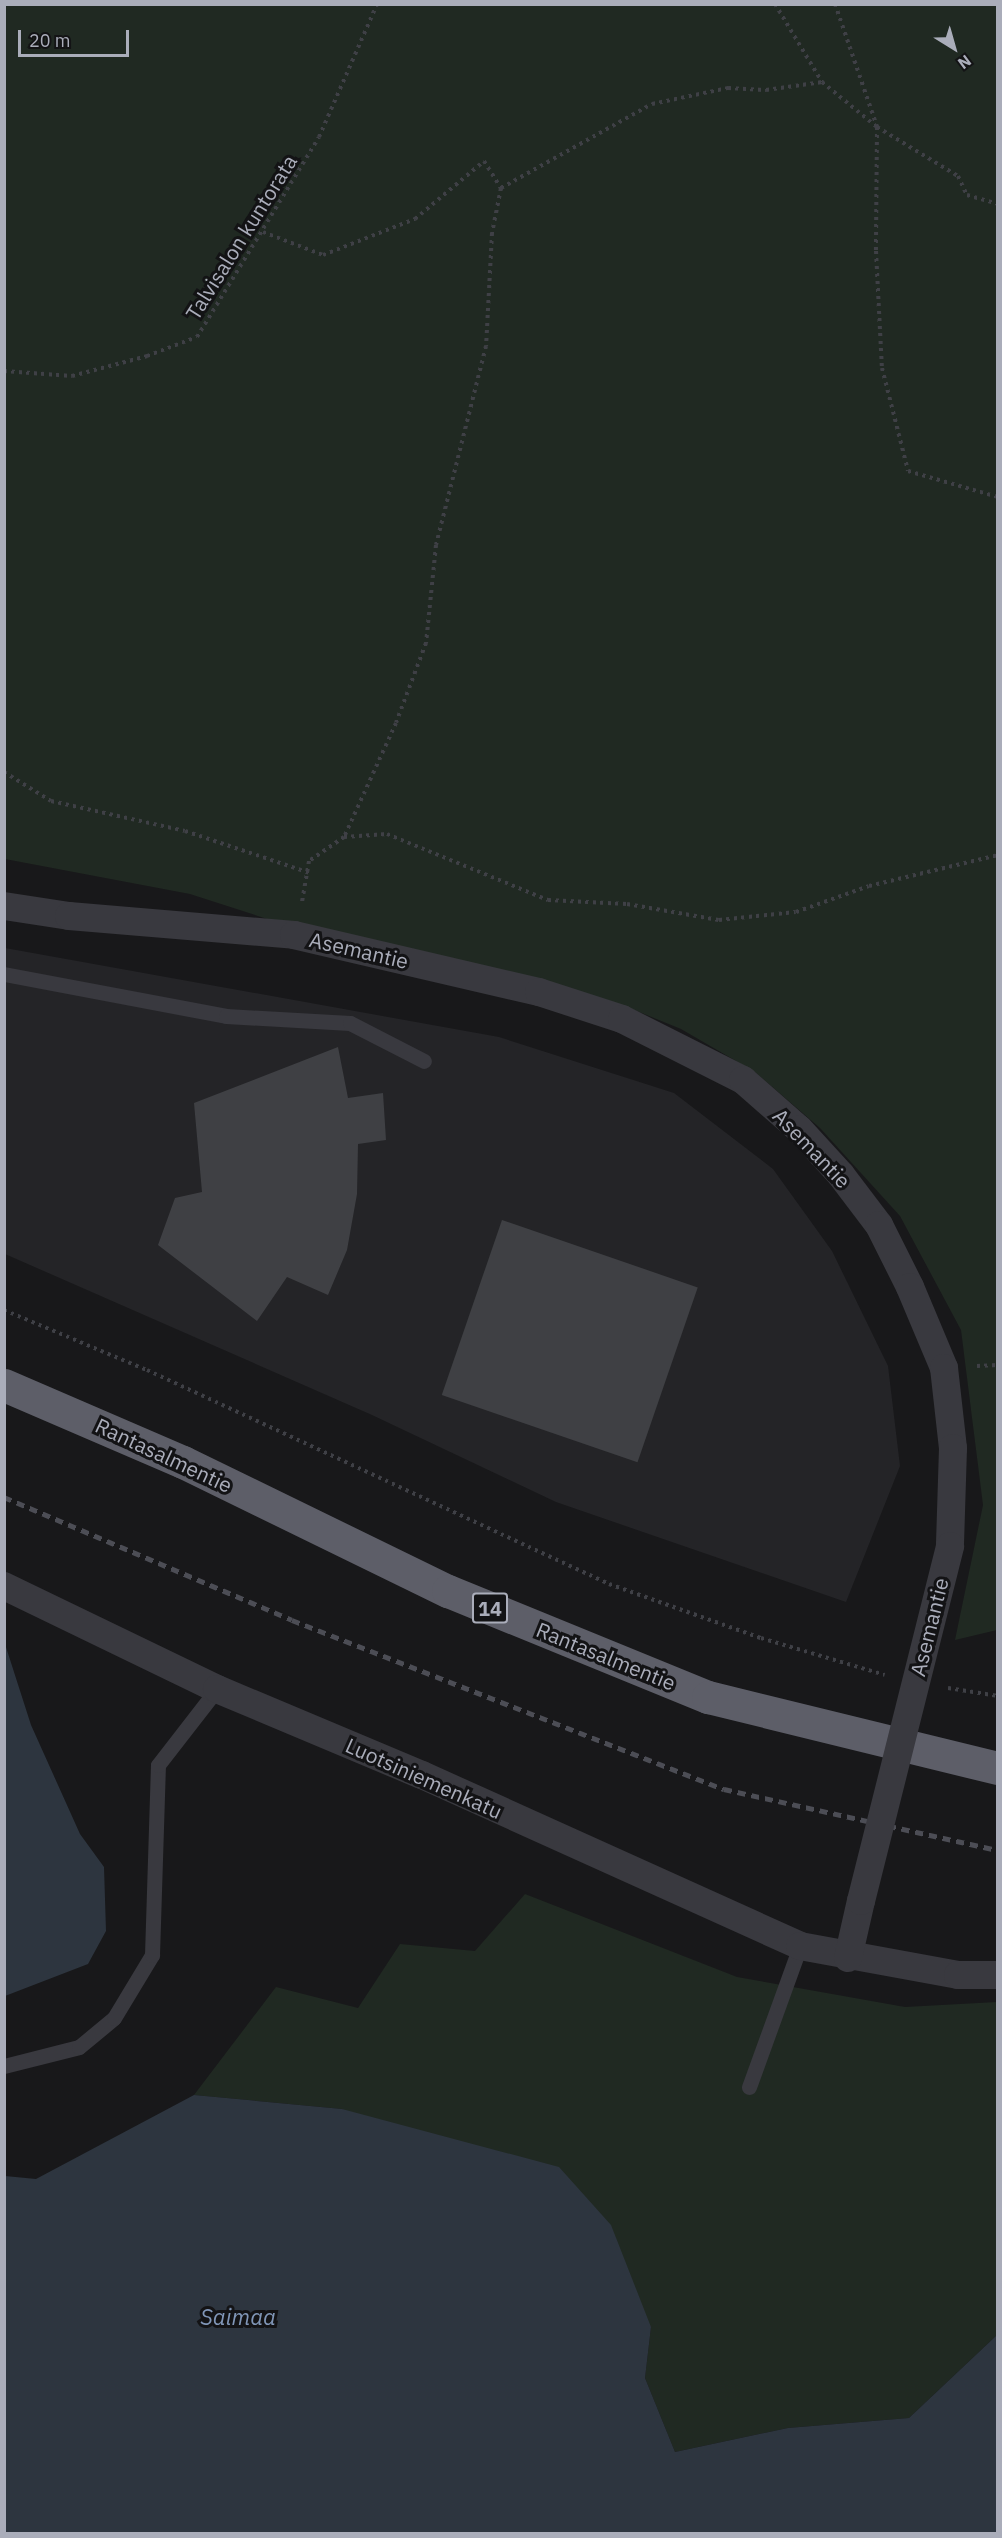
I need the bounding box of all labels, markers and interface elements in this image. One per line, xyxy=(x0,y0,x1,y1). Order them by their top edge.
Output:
scale bar xyxy=(21,18,132,56)
north arrow xyxy=(924,18,984,78)
text: 20 m xyxy=(29,29,71,52)
text: N xyxy=(954,51,975,74)
street label: Talvisalon kuntorata xyxy=(180,150,302,324)
street label: Asemantie xyxy=(307,926,411,974)
street label: Asemantie xyxy=(768,1103,856,1193)
street label: Rantasalmentie xyxy=(92,1412,236,1498)
street label: Asemantie xyxy=(905,1575,953,1679)
road number: 14 xyxy=(472,1591,508,1625)
street label: Rantasalmentie xyxy=(533,1617,679,1695)
street label: Luotsiniemenkatu xyxy=(342,1732,506,1824)
water label: Saimaa xyxy=(200,2304,276,2330)

